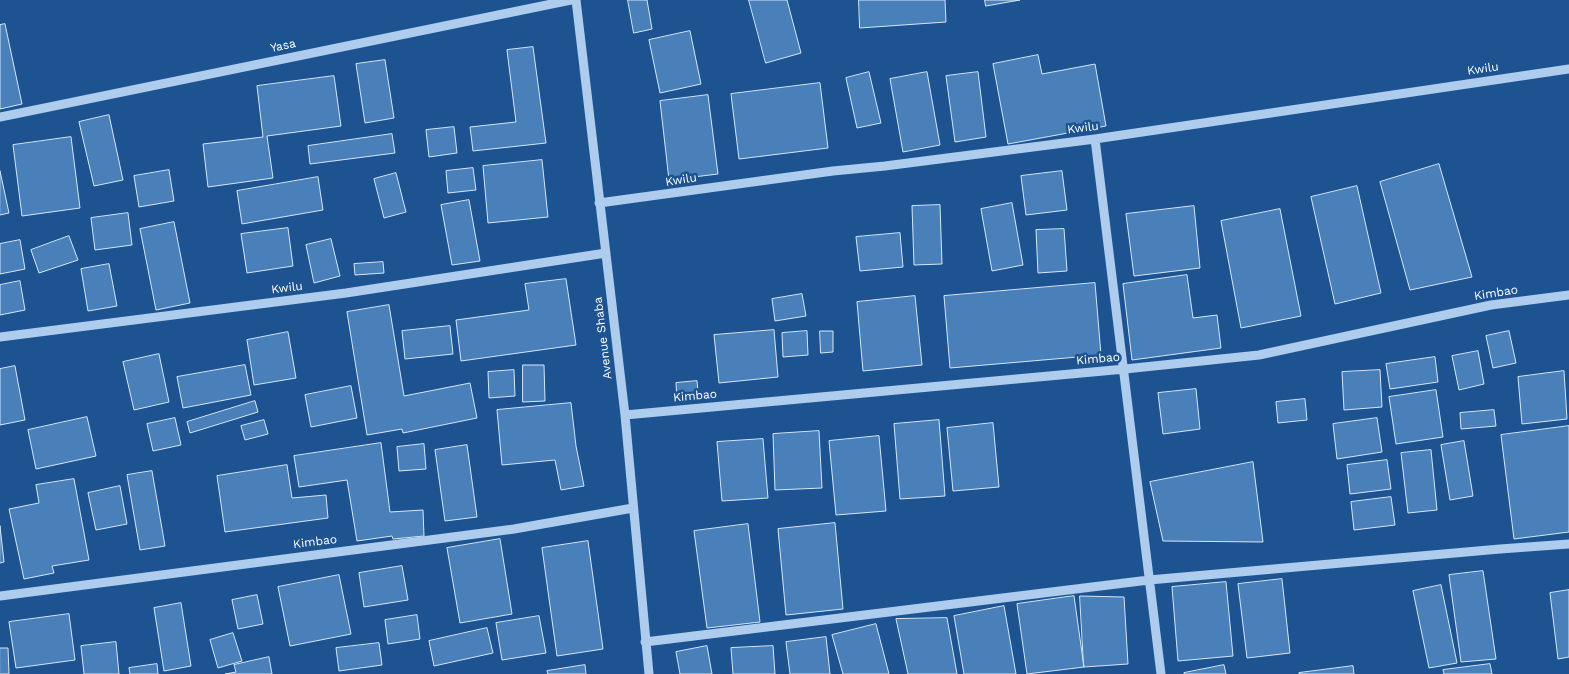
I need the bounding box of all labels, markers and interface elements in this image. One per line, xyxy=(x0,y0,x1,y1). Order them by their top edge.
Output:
street label: Yasa xyxy=(269,36,297,56)
street label: Kwilu xyxy=(1466,60,1500,78)
street label: Kwilu xyxy=(1066,119,1100,137)
street label: Kwilu xyxy=(664,170,698,190)
street label: Kwilu xyxy=(270,279,304,297)
street label: Kimbao xyxy=(1473,282,1519,304)
street label: Avenue Shaba xyxy=(591,296,615,380)
street label: Kimbao xyxy=(1075,350,1121,368)
street label: Kimbao xyxy=(672,387,718,405)
street label: Kimbao xyxy=(292,532,338,552)

